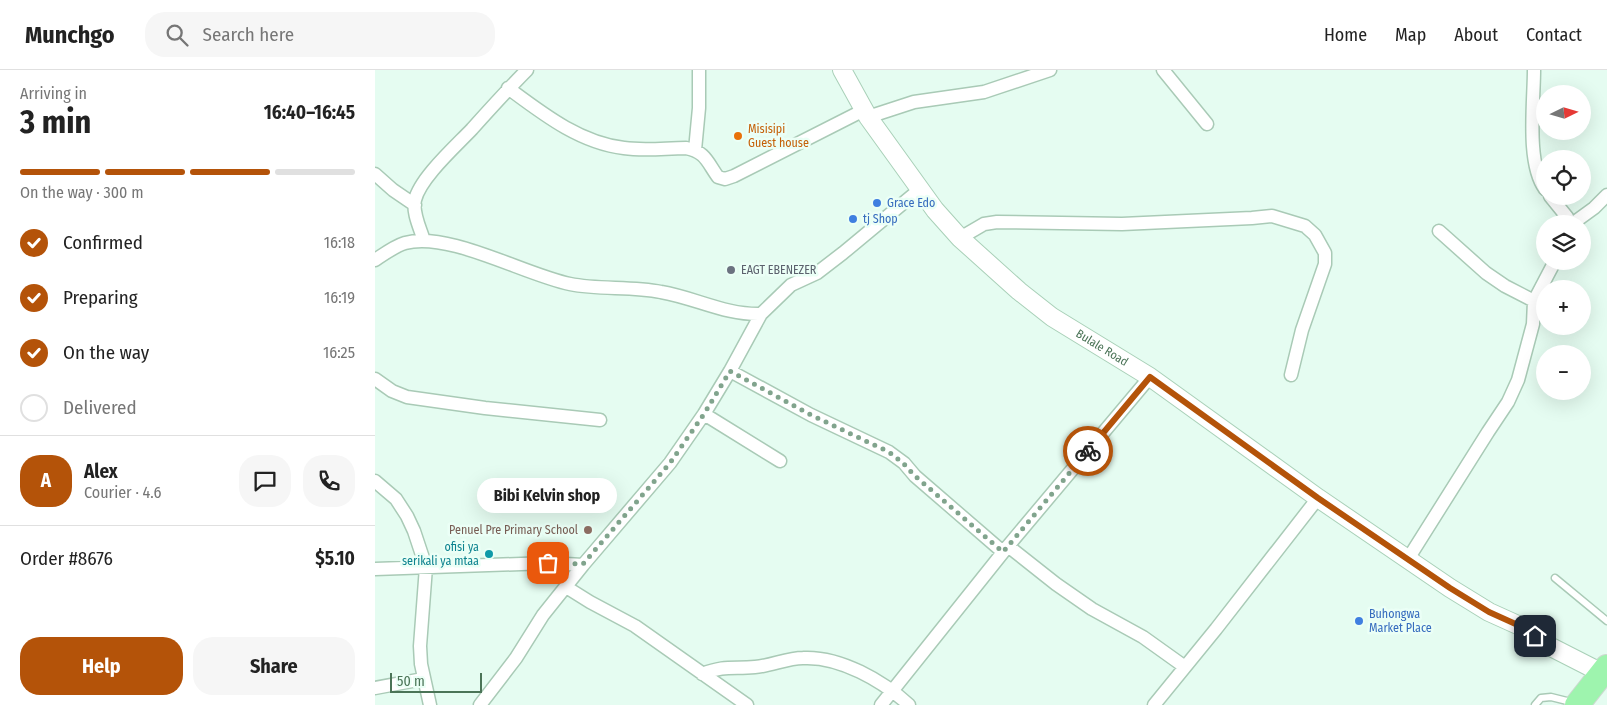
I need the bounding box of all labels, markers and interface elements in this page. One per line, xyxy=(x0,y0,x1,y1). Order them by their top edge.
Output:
search box xyxy=(145,12,495,57)
text: Munchgo xyxy=(25,21,115,49)
icon: search xyxy=(163,21,191,49)
text: Search here xyxy=(203,23,294,46)
text: Home xyxy=(1324,24,1367,46)
text: Map xyxy=(1395,24,1426,46)
text: About xyxy=(1454,24,1498,46)
text: Contact xyxy=(1526,24,1582,46)
text: Arriving in xyxy=(20,84,87,103)
north arrow xyxy=(1536,85,1591,140)
map controls xyxy=(1536,85,1591,400)
text: 16:40–16:45 xyxy=(264,101,355,124)
text: 3 min xyxy=(20,103,91,141)
place label: Misisipi Guest house xyxy=(748,122,809,150)
marker: Misisipi Guest house xyxy=(732,130,744,142)
button: locate xyxy=(1536,150,1591,205)
text: On the way · 300 m xyxy=(20,183,143,202)
place label: Grace Edo xyxy=(887,196,935,210)
marker: Grace Edo xyxy=(871,197,883,209)
place label: tj Shop xyxy=(863,212,898,226)
marker: tj Shop xyxy=(847,213,859,225)
button: layers xyxy=(1536,215,1591,270)
icon: check xyxy=(20,229,48,257)
text: Confirmed xyxy=(63,231,143,254)
text: 16:18 xyxy=(324,233,355,252)
place label: EAGT EBENEZER xyxy=(741,263,817,277)
marker: EAGT EBENEZER xyxy=(725,264,737,276)
button: + xyxy=(1536,280,1591,335)
icon: check xyxy=(20,284,48,312)
text: Preparing xyxy=(63,286,138,309)
text: 16:19 xyxy=(324,288,355,307)
street label: Bulale Road xyxy=(1074,326,1131,369)
icon: check xyxy=(20,339,48,367)
text: On the way xyxy=(63,341,149,364)
text: 16:25 xyxy=(323,343,355,362)
button: − xyxy=(1536,345,1591,400)
text: Delivered xyxy=(63,396,137,419)
courier xyxy=(1063,426,1113,476)
icon: bike xyxy=(1074,437,1102,465)
button: chat xyxy=(239,455,291,507)
button: phone xyxy=(303,455,355,507)
text: Alex xyxy=(84,460,118,483)
text: A xyxy=(41,469,51,492)
callout: Bibi Kelvin shop xyxy=(478,478,618,513)
text: Courier · 4.6 xyxy=(84,483,162,502)
text: Bibi Kelvin shop xyxy=(494,486,600,505)
place label: Penuel Pre Primary School xyxy=(449,523,578,537)
marker: Penuel Pre Primary School xyxy=(582,524,594,536)
place label: ofisi ya serikali ya mtaa xyxy=(402,540,479,568)
pin xyxy=(527,542,569,584)
text: Order #8676 xyxy=(20,547,113,570)
text: $5.10 xyxy=(315,547,355,570)
marker: ofisi ya serikali ya mtaa xyxy=(483,548,495,560)
icon: bag xyxy=(534,549,562,577)
place label: Buhongwa Market Place xyxy=(1369,607,1432,635)
marker: Buhongwa Market Place xyxy=(1353,615,1365,627)
pin xyxy=(1514,615,1556,657)
icon: home xyxy=(1521,622,1549,650)
button: Help xyxy=(20,637,183,695)
button: Share xyxy=(193,637,355,695)
scale bar xyxy=(390,670,483,693)
text: 50 m xyxy=(397,673,425,690)

